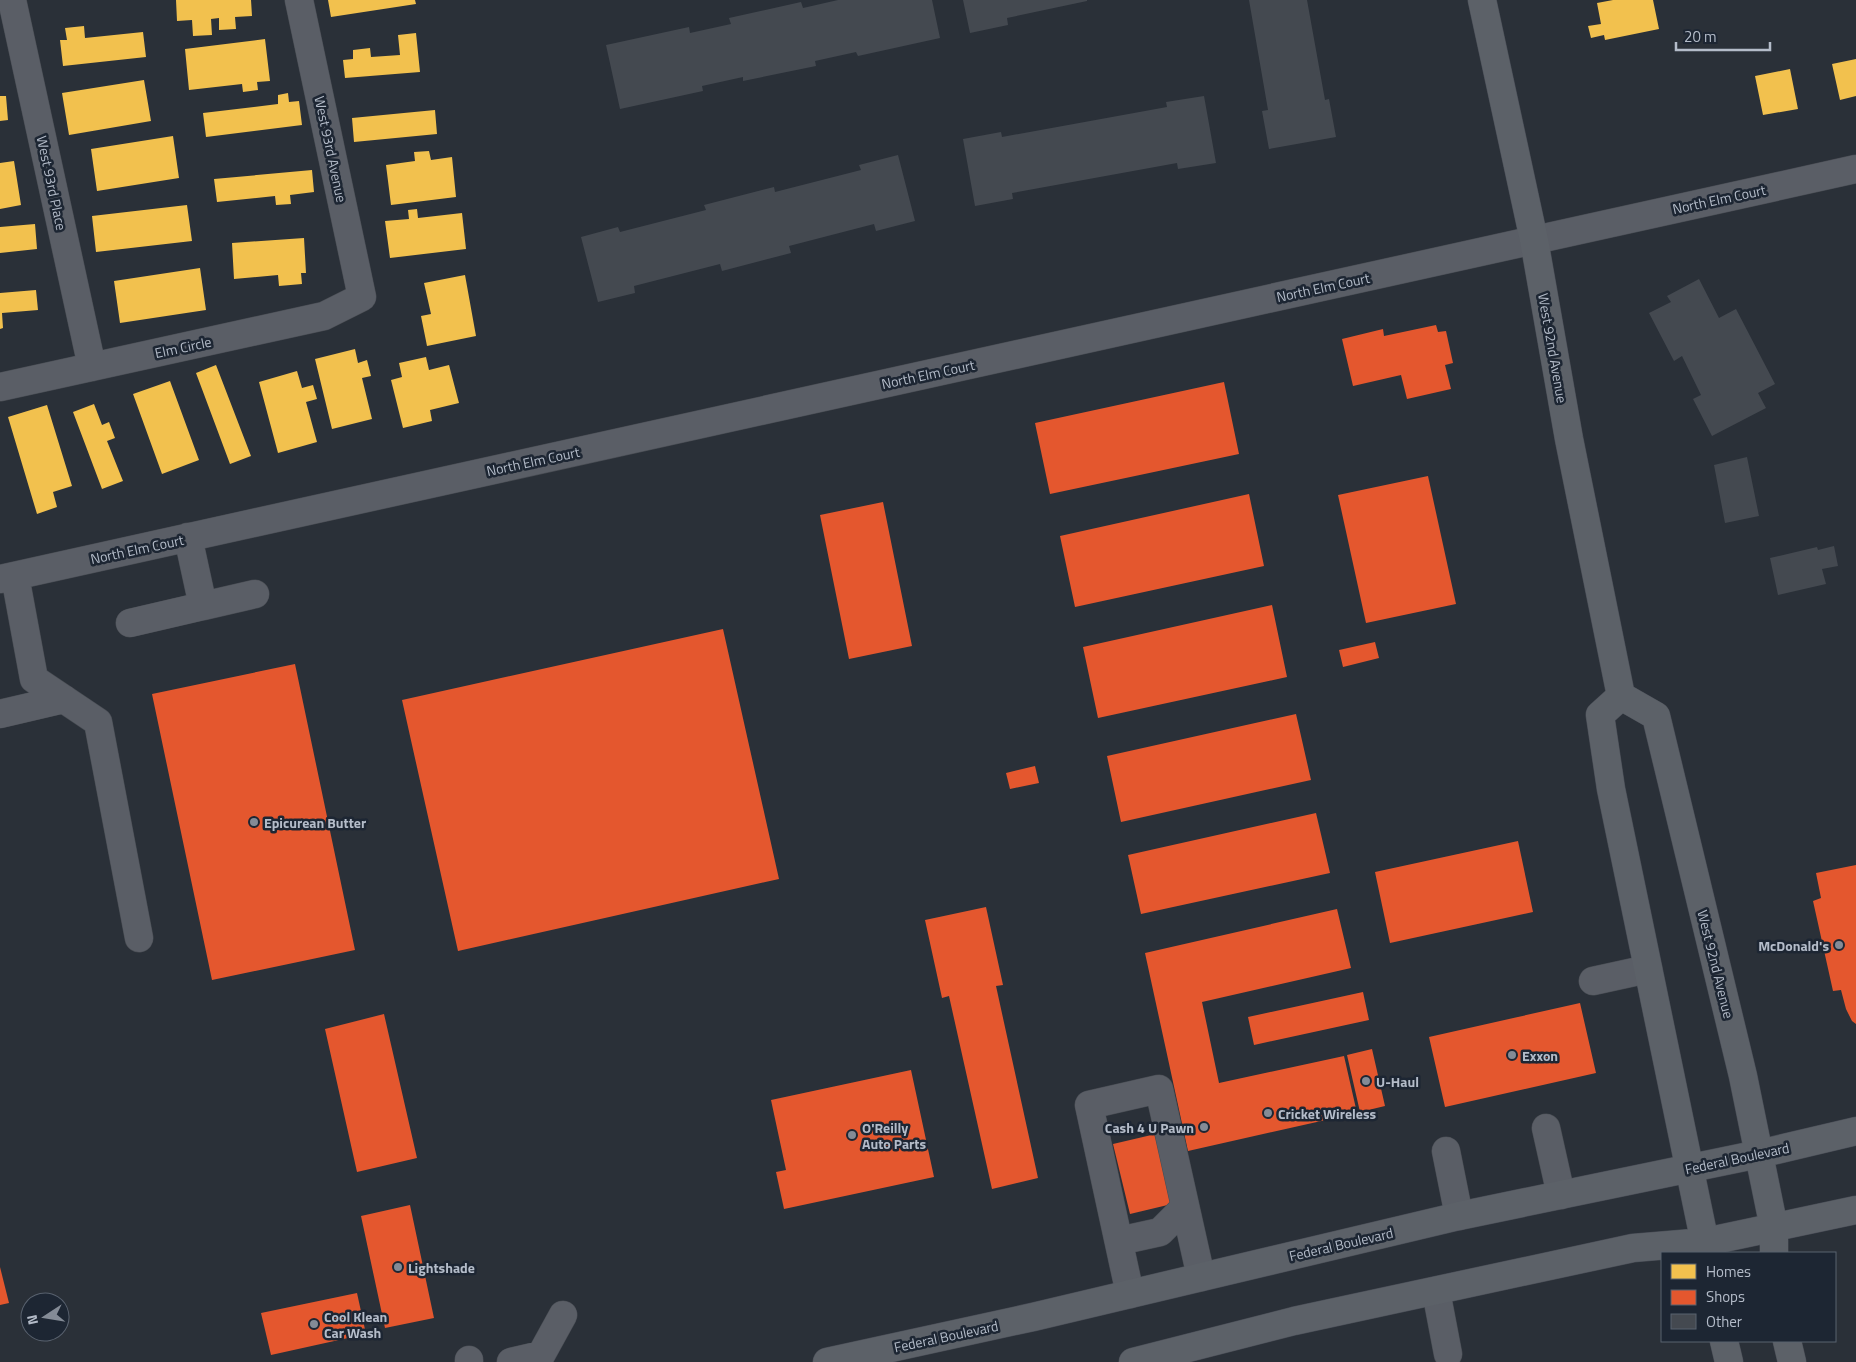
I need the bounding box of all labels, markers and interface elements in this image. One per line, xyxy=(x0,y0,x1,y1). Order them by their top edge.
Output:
scale bar xyxy=(1676,20,1770,52)
text: 20 m xyxy=(1684,25,1717,48)
street label: West 93rd Avenue xyxy=(309,94,353,204)
street label: West 93rd Place xyxy=(32,134,72,232)
street label: North Elm Court xyxy=(1670,179,1768,219)
street label: North Elm Court xyxy=(1274,267,1372,307)
street label: West 92nd Avenue xyxy=(1533,291,1573,405)
street label: Elm Circle xyxy=(153,331,213,363)
street label: North Elm Court xyxy=(879,354,977,394)
street label: North Elm Court xyxy=(484,441,582,481)
street label: North Elm Court xyxy=(88,529,186,569)
place label: Epicurean Butter xyxy=(264,812,366,833)
marker: Epicurean Butter xyxy=(248,816,260,828)
street label: West 92nd Avenue xyxy=(1692,908,1740,1020)
place label: McDonald's xyxy=(1758,935,1829,956)
marker: McDonald's xyxy=(1833,939,1845,951)
place label: Exxon xyxy=(1522,1045,1558,1066)
marker: Exxon xyxy=(1506,1049,1518,1061)
place label: U-Haul xyxy=(1376,1071,1419,1092)
marker: U-Haul xyxy=(1360,1075,1372,1087)
place label: Cricket Wireless xyxy=(1278,1103,1377,1124)
marker: Cricket Wireless xyxy=(1262,1107,1274,1119)
place label: O'Reilly Auto Parts xyxy=(862,1117,926,1154)
place label: Cash 4 U Pawn xyxy=(1105,1117,1194,1138)
marker: Cash 4 U Pawn xyxy=(1198,1121,1210,1133)
marker: O'Reilly Auto Parts xyxy=(846,1129,858,1141)
street label: Federal Boulevard xyxy=(1683,1137,1791,1179)
street label: Federal Boulevard xyxy=(1287,1222,1395,1266)
legend xyxy=(1661,1252,1836,1342)
place label: Lightshade xyxy=(408,1257,475,1278)
text: Homes xyxy=(1706,1260,1751,1283)
marker: Lightshade xyxy=(392,1261,404,1273)
text: Shops xyxy=(1706,1285,1745,1308)
north arrow xyxy=(20,1292,70,1342)
place label: Cool Klean Car Wash xyxy=(324,1306,387,1343)
text: Other xyxy=(1706,1310,1742,1333)
text: N xyxy=(21,1313,43,1327)
street label: Federal Boulevard xyxy=(892,1315,1000,1357)
marker: Cool Klean Car Wash xyxy=(308,1318,320,1330)

